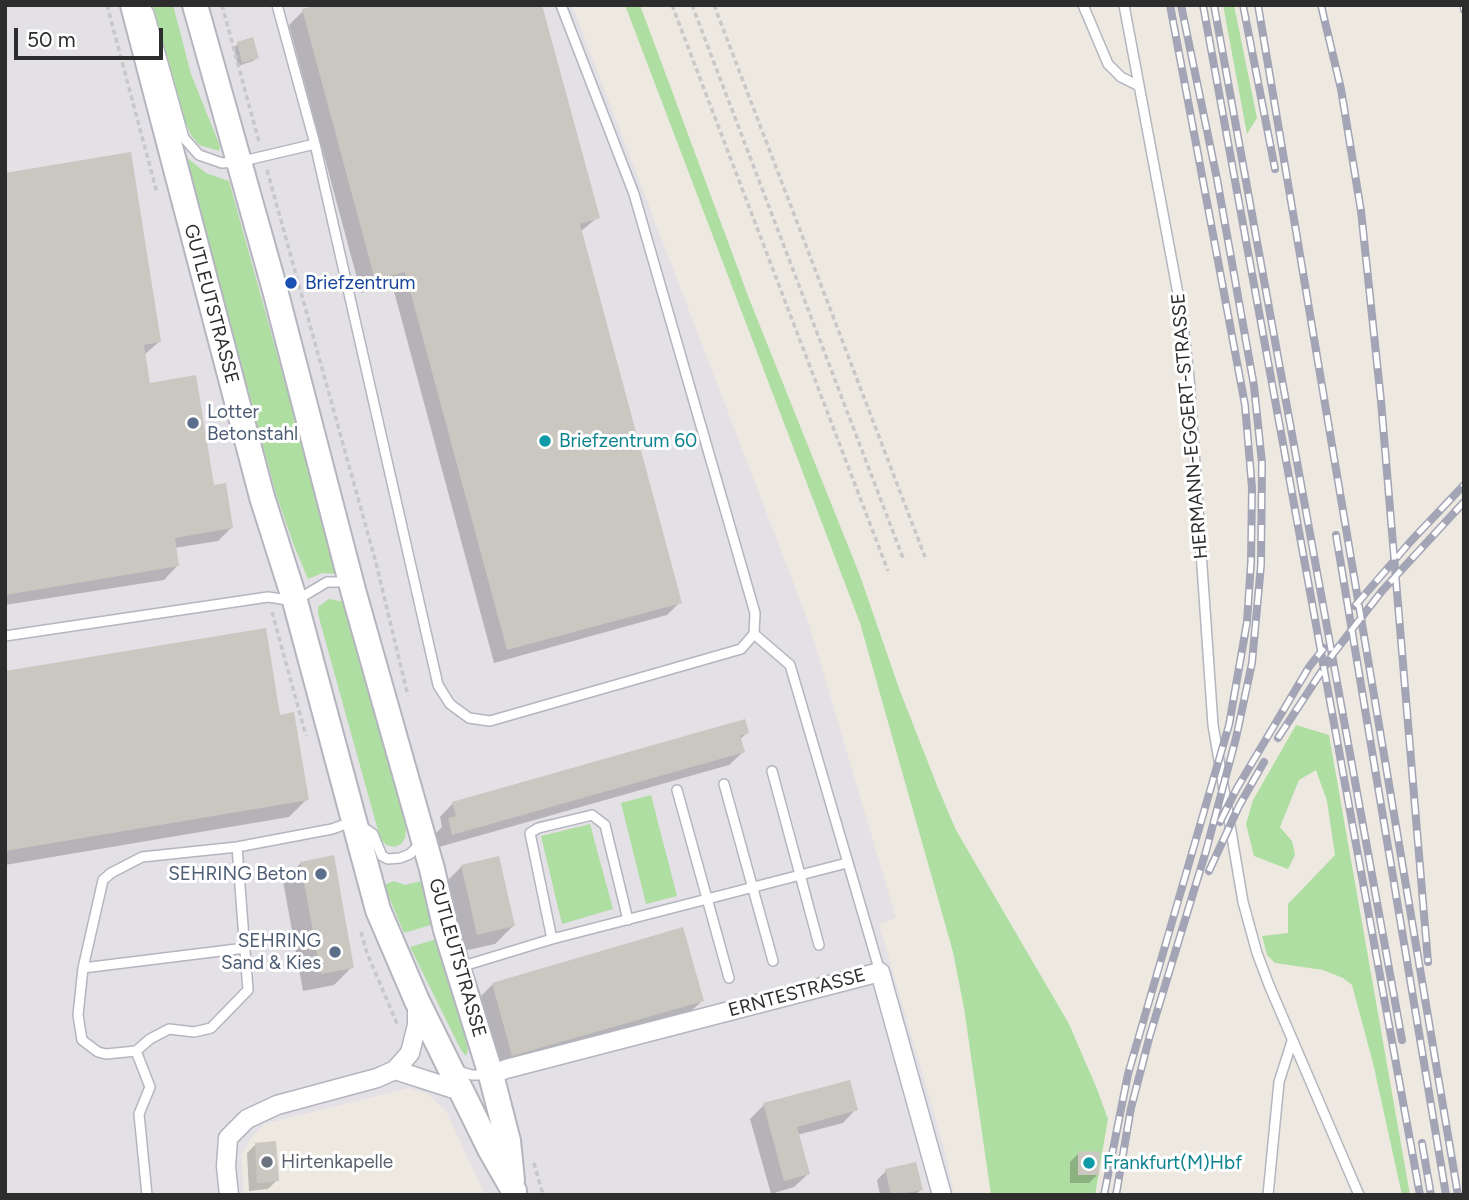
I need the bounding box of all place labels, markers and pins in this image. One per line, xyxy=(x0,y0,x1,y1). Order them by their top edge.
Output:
place label: Briefzentrum xyxy=(305,272,416,294)
marker: Briefzentrum xyxy=(283,275,299,291)
place label: Lotter Betonstahl xyxy=(207,401,298,445)
marker: Lotter Betonstahl xyxy=(185,415,201,431)
place label: Briefzentrum 60 xyxy=(559,430,697,452)
marker: Briefzentrum 60 xyxy=(537,433,553,449)
place label: SEHRING Beton xyxy=(168,863,307,885)
marker: SEHRING Beton xyxy=(313,866,329,882)
place label: SEHRING Sand & Kies xyxy=(221,930,321,974)
marker: SEHRING Sand & Kies xyxy=(327,944,343,960)
place label: Hirtenkapelle xyxy=(281,1151,393,1173)
place label: Frankfurt(M)Hbf xyxy=(1103,1152,1242,1174)
marker: Hirtenkapelle xyxy=(259,1154,275,1170)
marker: Frankfurt(M)Hbf xyxy=(1081,1155,1097,1171)

